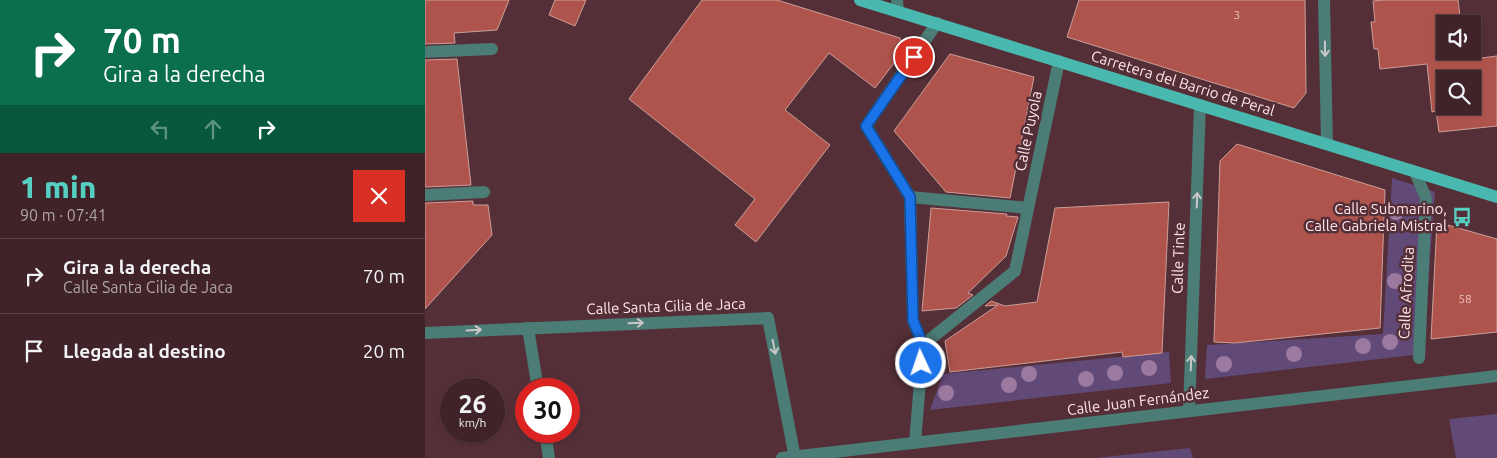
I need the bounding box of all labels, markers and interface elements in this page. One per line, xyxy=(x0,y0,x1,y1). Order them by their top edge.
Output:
house number: 3 xyxy=(1234,8,1240,21)
map controls xyxy=(1436,15,1481,115)
button: sound xyxy=(1436,15,1481,60)
icon: right xyxy=(20,20,85,85)
text: 70 m xyxy=(103,20,181,60)
pin xyxy=(893,36,935,78)
one-way arrow xyxy=(1320,40,1330,56)
icon: arrive xyxy=(900,43,928,71)
street label: Carretera del Barrio de Peral xyxy=(1089,47,1277,119)
text: Gira a la derecha xyxy=(103,61,266,86)
button: search xyxy=(1436,70,1481,115)
street label: Calle Puyola xyxy=(1011,89,1045,173)
icon: left xyxy=(146,115,174,143)
icon: ahead xyxy=(199,115,227,143)
icon: right xyxy=(252,115,280,143)
text: 1 min xyxy=(20,170,96,204)
button: close xyxy=(353,170,405,222)
one-way arrow xyxy=(1192,193,1201,209)
place label: Calle Submarino, Calle Gabriela Mistral xyxy=(1305,200,1447,234)
text: 90 m · 07:41 xyxy=(20,206,107,224)
bus stop icon: Calle Submarino, Calle Gabriela Mistral xyxy=(1451,206,1473,228)
street label: Calle Tinte xyxy=(1168,222,1188,294)
street label: Calle Afrodita xyxy=(1395,246,1417,340)
text: Gira a la derecha xyxy=(63,256,211,278)
icon: right xyxy=(20,262,48,290)
text: 70 m xyxy=(363,265,405,287)
text: Calle Santa Cilia de Jaca xyxy=(63,278,233,296)
house number: 58 xyxy=(1458,292,1472,305)
street label: Calle Santa Cilia de Jaca xyxy=(586,295,746,317)
one-way arrow xyxy=(628,319,644,328)
one-way arrow xyxy=(465,326,481,335)
position arrow xyxy=(894,336,946,388)
icon: arrive xyxy=(20,337,48,365)
one-way arrow xyxy=(770,339,779,355)
text: Llegada al destino xyxy=(63,340,226,362)
text: 20 m xyxy=(363,340,405,362)
one-way arrow xyxy=(1186,355,1195,371)
speed limit sign: 30 xyxy=(515,378,580,443)
street label: Calle Juan Fernández xyxy=(1066,384,1210,418)
text: 26 xyxy=(458,390,487,418)
text: km/h xyxy=(459,416,486,429)

